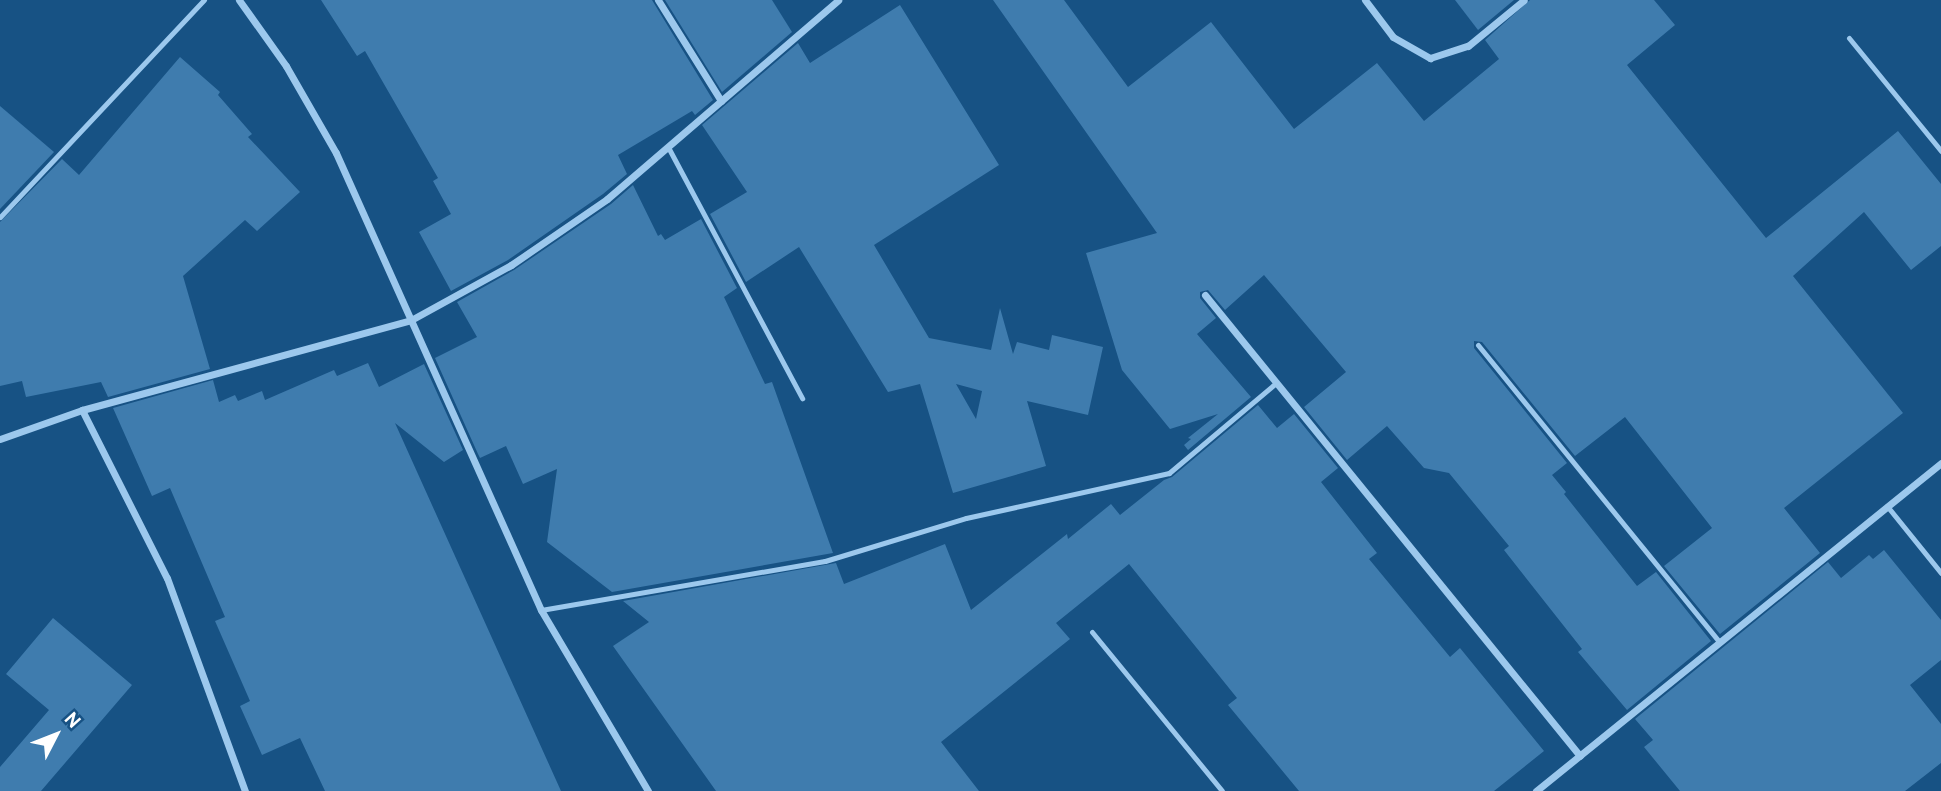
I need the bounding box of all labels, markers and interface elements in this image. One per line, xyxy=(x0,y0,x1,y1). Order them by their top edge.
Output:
north arrow xyxy=(21,700,91,770)
text: N xyxy=(58,708,85,734)

